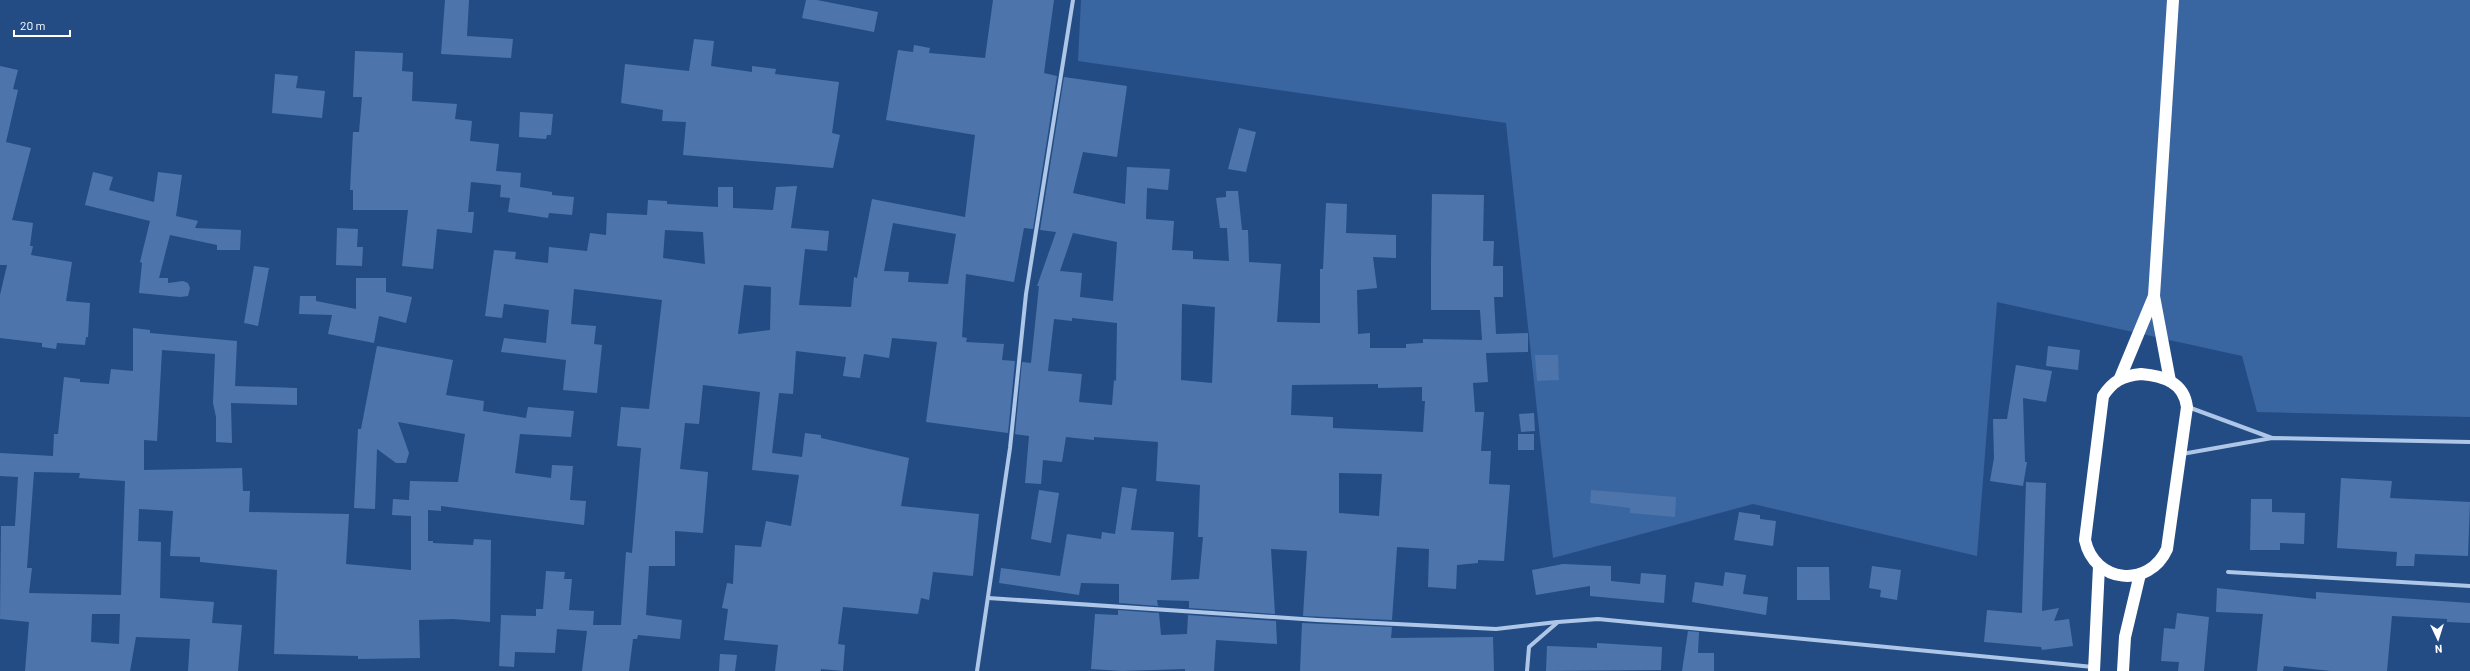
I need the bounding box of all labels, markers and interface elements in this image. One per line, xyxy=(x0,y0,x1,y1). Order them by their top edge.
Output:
scale bar xyxy=(14,12,70,38)
text: 20 m xyxy=(20,18,46,32)
north arrow xyxy=(2418,619,2458,659)
text: N xyxy=(2435,643,2443,656)

